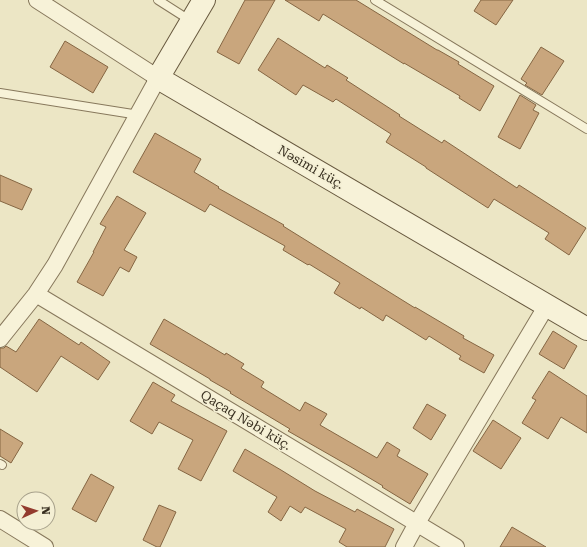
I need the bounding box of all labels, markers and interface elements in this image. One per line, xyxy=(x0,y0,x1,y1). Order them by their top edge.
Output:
street label: Nəsimi küç. xyxy=(275,142,347,192)
street label: Qaçaq Nəbi küç. xyxy=(198,387,294,453)
north arrow xyxy=(16,491,56,531)
text: N xyxy=(39,506,52,516)

